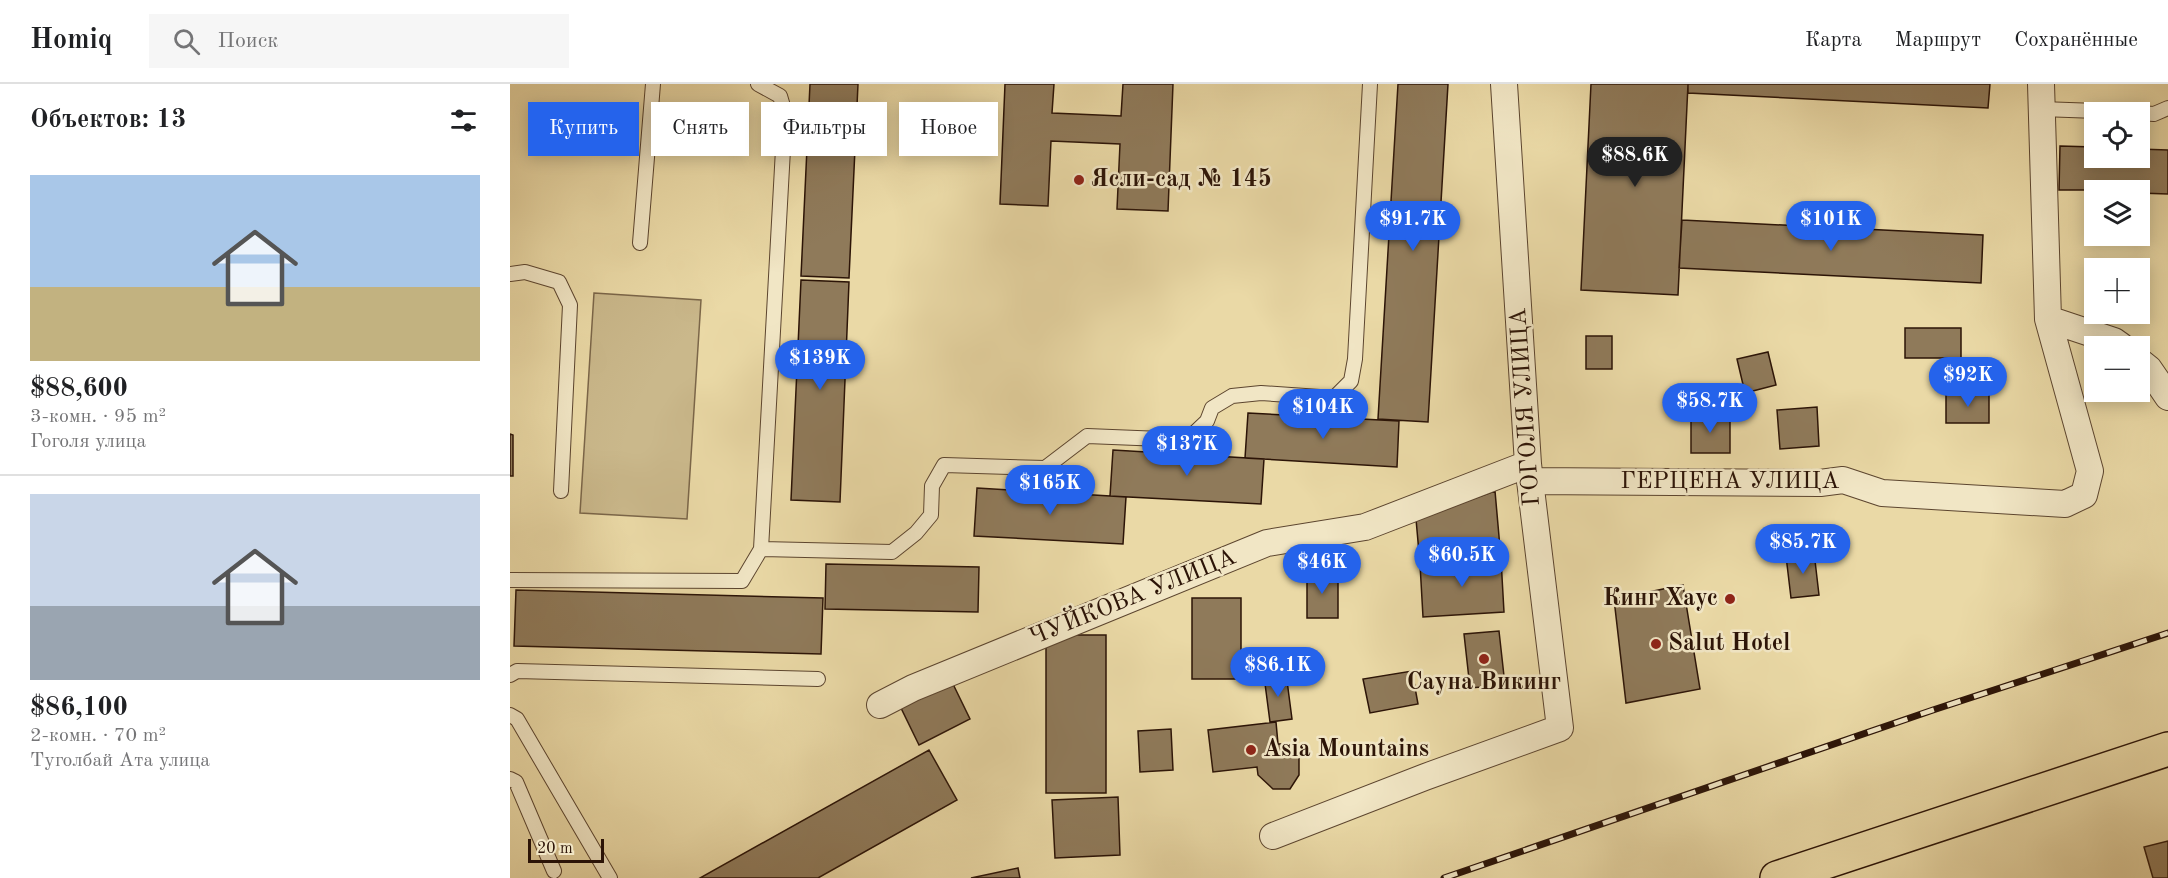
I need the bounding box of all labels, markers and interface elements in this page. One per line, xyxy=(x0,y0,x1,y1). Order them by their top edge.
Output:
search box xyxy=(149,14,569,68)
icon: search xyxy=(170,25,203,58)
text: Homiq xyxy=(30,27,113,55)
text: Поиск xyxy=(218,30,278,52)
text: Карта xyxy=(1805,30,1862,51)
text: Маршрут xyxy=(1895,30,1981,51)
text: Сохранённые xyxy=(2014,30,2138,51)
chip: Купить xyxy=(528,102,639,156)
chip: Снять xyxy=(651,102,749,156)
chip: Фильтры xyxy=(761,102,887,156)
chip: Новое xyxy=(899,102,998,156)
map controls xyxy=(2084,102,2150,402)
button: locate xyxy=(2084,102,2150,168)
icon: filters xyxy=(447,104,480,137)
text: Объектов: 13 xyxy=(30,107,186,133)
pin: $88.6K xyxy=(1586,137,1684,188)
text: $88.6K xyxy=(1601,146,1669,166)
place label: Ясли-сад № 145 xyxy=(1091,167,1272,192)
marker: Ясли-сад № 145 xyxy=(1072,173,1086,187)
button: layers xyxy=(2084,180,2150,246)
pin: $91.7K xyxy=(1364,201,1462,252)
pin: $101K xyxy=(1789,201,1873,252)
text: $91.7K xyxy=(1379,210,1447,230)
text: $101K xyxy=(1800,210,1862,230)
icon: home xyxy=(201,214,309,322)
button: + xyxy=(2084,258,2150,324)
street label: ГОГОЛЯ УЛИЦА xyxy=(1507,307,1545,507)
button: − xyxy=(2084,336,2150,402)
pin: $139K xyxy=(778,340,862,391)
text: $139K xyxy=(789,349,851,369)
pin: $92K xyxy=(1932,357,2004,408)
text: $92K xyxy=(1943,366,1993,386)
text: $88,600 xyxy=(30,376,128,402)
pin: $58.7K xyxy=(1661,383,1759,434)
pin: $104K xyxy=(1281,389,1365,440)
text: $58.7K xyxy=(1676,392,1744,412)
text: $104K xyxy=(1292,398,1354,418)
text: 3-комн. · 95 m² xyxy=(30,407,166,427)
pin: $137K xyxy=(1145,426,1229,477)
text: Гоголя улица xyxy=(30,432,146,452)
text: $137K xyxy=(1156,435,1218,455)
pin: $165K xyxy=(1008,465,1092,516)
street label: ГЕРЦЕНА УЛИЦА xyxy=(1620,470,1840,494)
text: $165K xyxy=(1019,474,1081,494)
pin: $85.7K xyxy=(1754,524,1852,575)
icon: home xyxy=(201,533,309,641)
text: $85.7K xyxy=(1769,533,1837,553)
pin: $60.5K xyxy=(1413,537,1511,588)
street label: ЧУЙКОВА УЛИЦА xyxy=(1024,541,1240,650)
pin: $46K xyxy=(1286,544,1358,595)
text: $60.5K xyxy=(1428,546,1496,566)
text: $46K xyxy=(1297,553,1347,573)
place label: Кинг Хаус xyxy=(1603,587,1718,611)
marker: Кинг Хаус xyxy=(1723,592,1737,606)
place label: Salut Hotel xyxy=(1668,632,1790,656)
marker: Salut Hotel xyxy=(1649,637,1663,651)
pin: $86.1K xyxy=(1229,647,1327,698)
marker: Сауна Викинг xyxy=(1477,652,1491,666)
text: $86.1K xyxy=(1244,656,1312,676)
place label: Сауна Викинг xyxy=(1407,671,1561,695)
text: $86,100 xyxy=(30,695,128,721)
text: 2-комн. · 70 m² xyxy=(30,726,166,746)
place label: Asia Mountains xyxy=(1263,738,1429,762)
marker: Asia Mountains xyxy=(1244,743,1258,757)
text: Туголбай Ата улица xyxy=(30,751,210,771)
scale bar xyxy=(528,836,604,864)
text: 20 m xyxy=(537,841,573,857)

